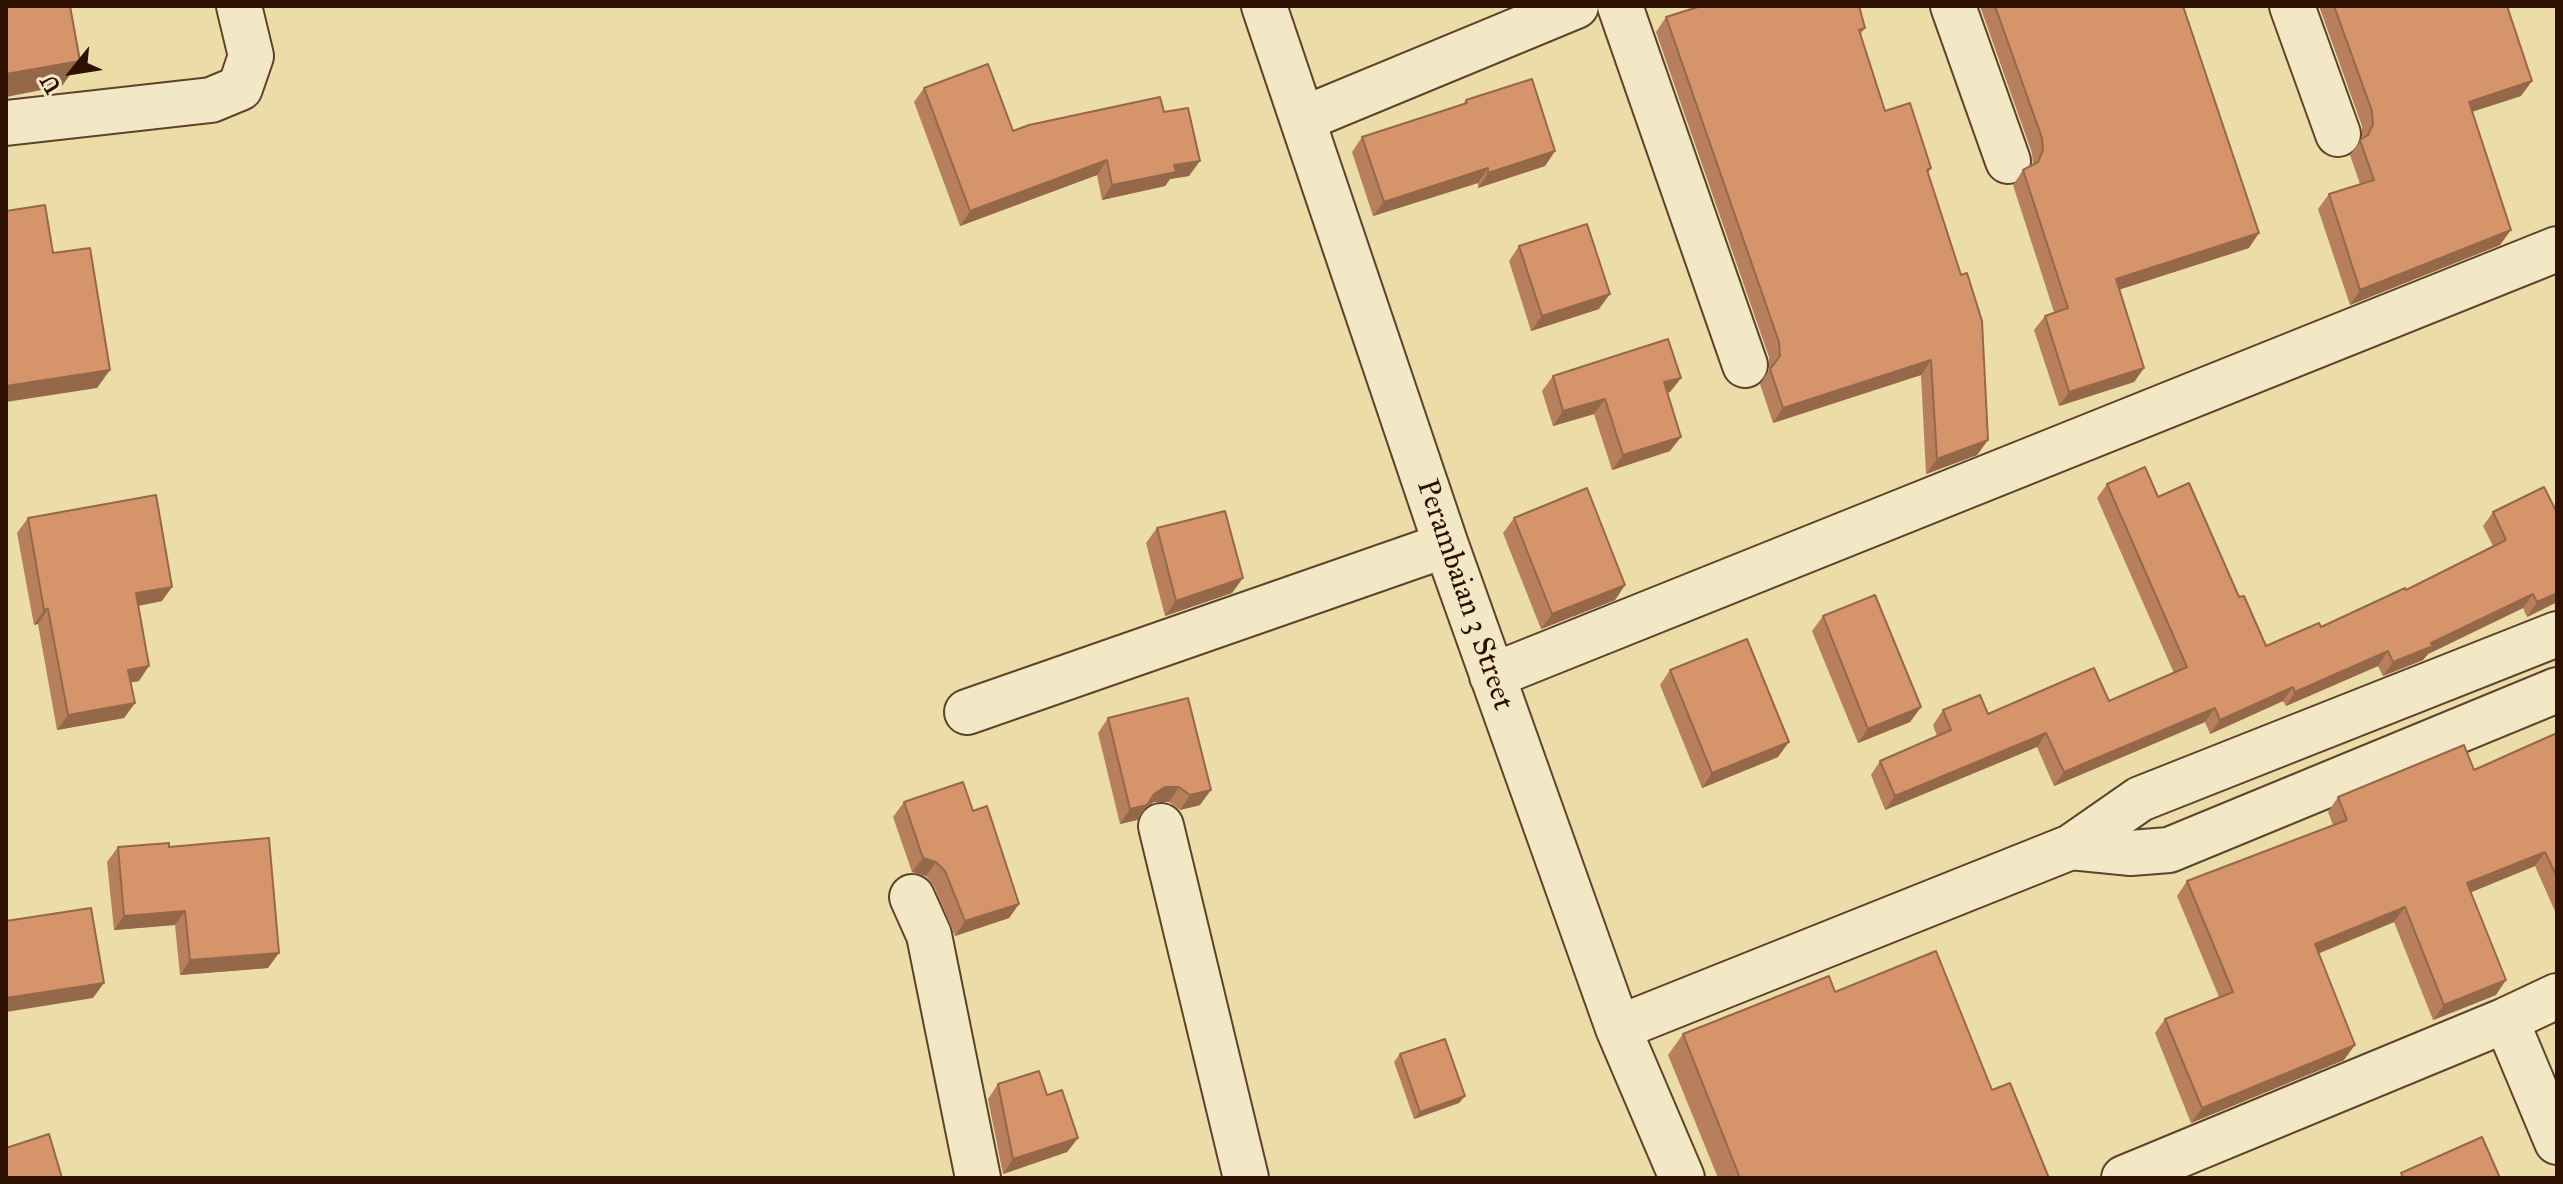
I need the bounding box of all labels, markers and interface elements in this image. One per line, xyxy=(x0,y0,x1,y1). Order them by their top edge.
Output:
north arrow xyxy=(32,32,112,112)
text: U xyxy=(35,70,67,99)
street label: Perambaian 3 Street xyxy=(1408,475,1520,715)

